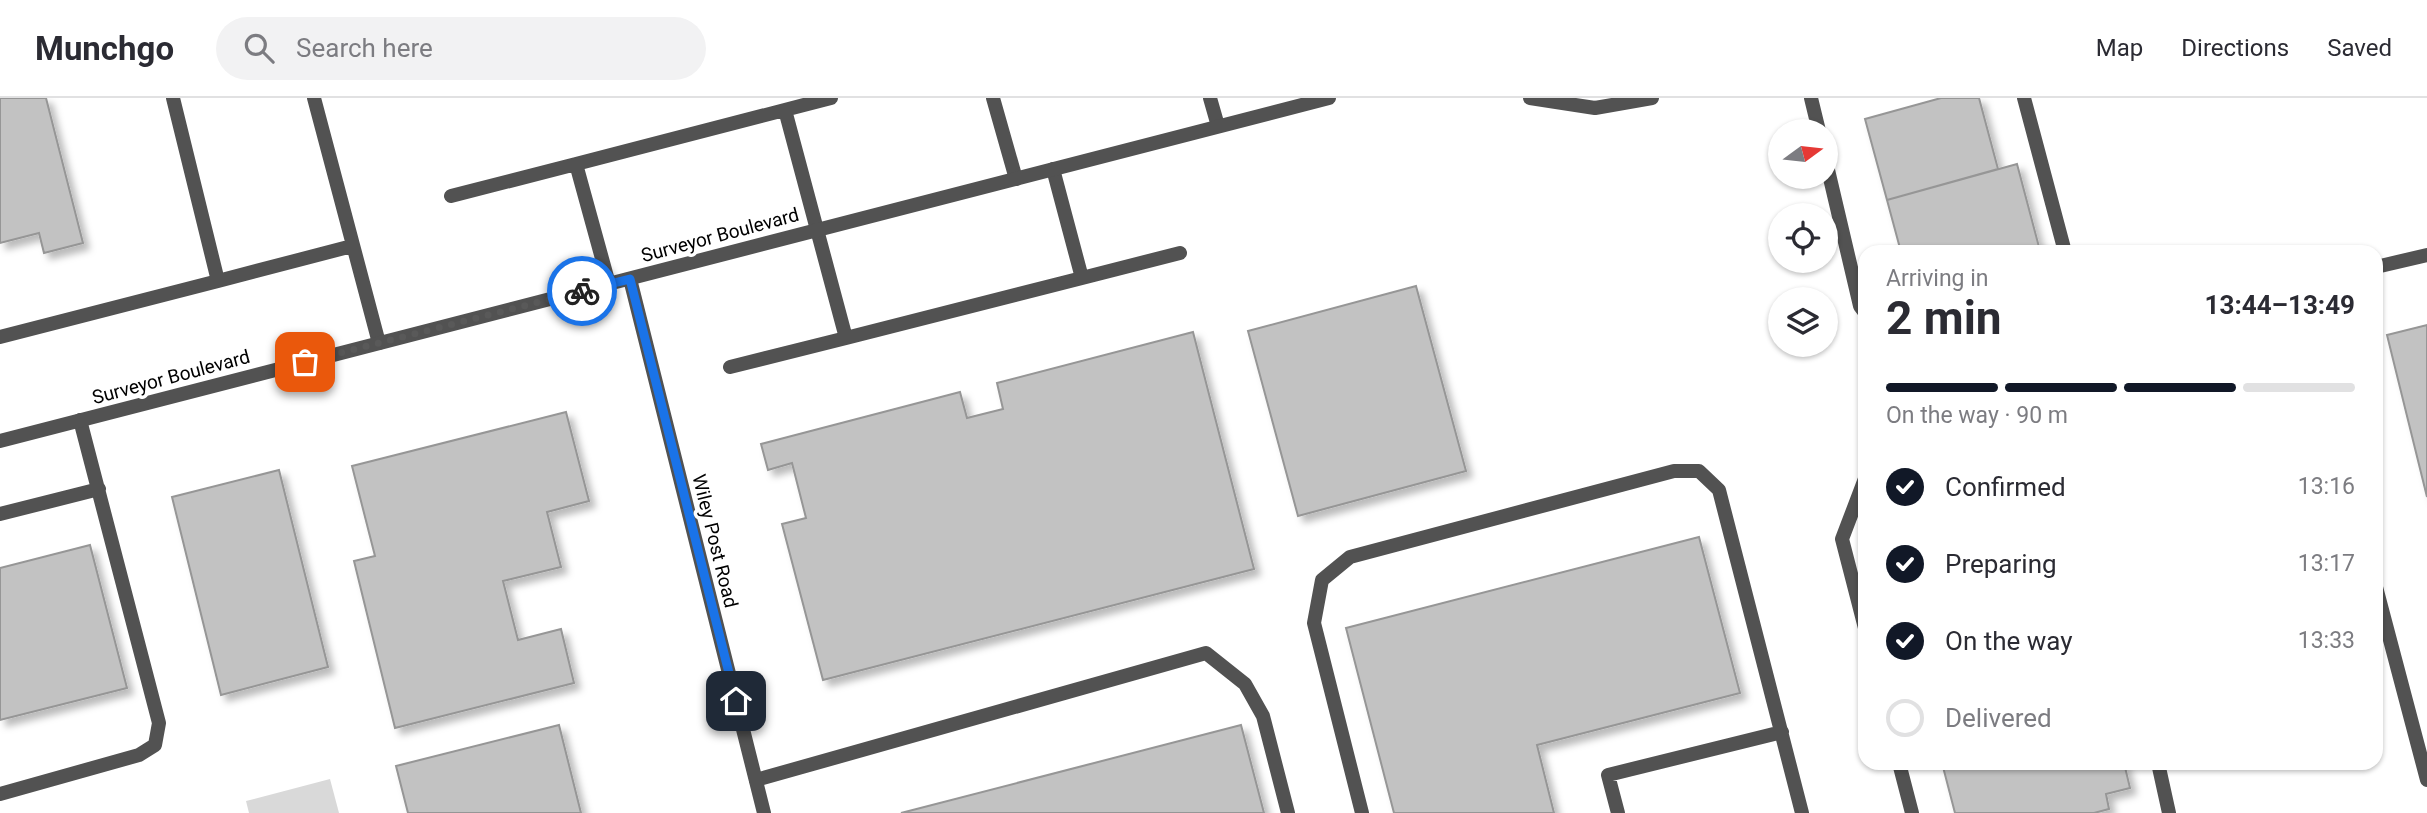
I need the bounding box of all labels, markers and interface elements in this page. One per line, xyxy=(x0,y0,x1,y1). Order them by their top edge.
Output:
search box xyxy=(216,17,706,80)
text: Munchgo xyxy=(35,29,174,68)
icon: search xyxy=(240,29,278,67)
text: Search here xyxy=(296,33,433,63)
text: Map xyxy=(2096,34,2143,62)
text: Directions xyxy=(2181,34,2289,62)
text: Saved xyxy=(2327,34,2392,62)
north arrow xyxy=(1768,119,1838,189)
map controls xyxy=(1768,119,1838,357)
street label: Surveyor Boulevard xyxy=(639,203,801,267)
button: locate xyxy=(1768,203,1838,273)
courier xyxy=(547,256,617,326)
text: Arriving in xyxy=(1886,265,1989,292)
icon: bike xyxy=(563,272,601,310)
button: layers xyxy=(1768,287,1838,357)
text: 13:44–13:49 xyxy=(2205,290,2355,320)
text: 2 min xyxy=(1886,291,2002,345)
pin xyxy=(275,332,335,392)
icon: bag xyxy=(286,343,324,381)
street label: Surveyor Boulevard xyxy=(90,345,252,409)
text: On the way · 90 m xyxy=(1886,402,2068,429)
icon: check xyxy=(1886,468,1924,506)
street label: Wiley Post Road xyxy=(687,472,743,610)
text: Confirmed xyxy=(1945,472,2066,502)
text: 13:16 xyxy=(2298,473,2355,500)
icon: check xyxy=(1886,545,1924,583)
text: Preparing xyxy=(1945,549,2057,579)
text: 13:17 xyxy=(2298,550,2355,577)
icon: check xyxy=(1886,622,1924,660)
text: On the way xyxy=(1945,626,2073,656)
text: 13:33 xyxy=(2298,627,2355,654)
pin xyxy=(706,671,766,731)
icon: home xyxy=(717,682,755,720)
text: Delivered xyxy=(1945,703,2052,733)

